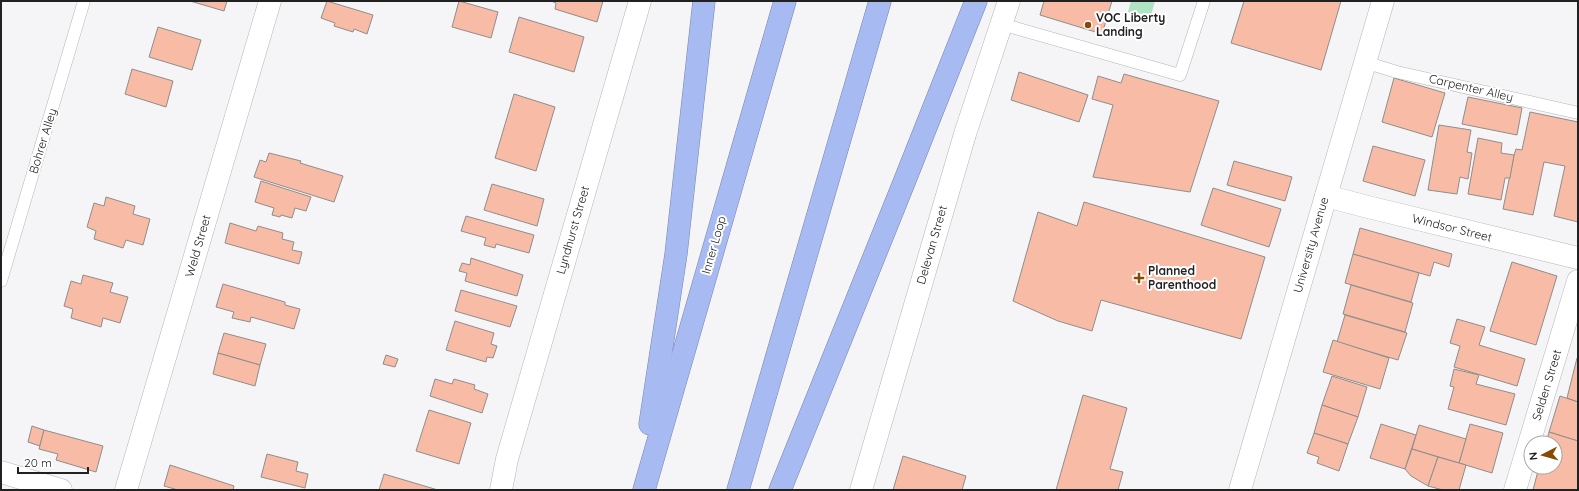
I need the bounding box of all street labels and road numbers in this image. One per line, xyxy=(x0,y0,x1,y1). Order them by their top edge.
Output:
street label: Carpenter Alley xyxy=(1427,71,1515,105)
street label: Bohrer Alley xyxy=(25,106,60,175)
street label: Lyndhurst Street xyxy=(553,184,592,276)
street label: University Avenue xyxy=(1290,195,1331,295)
street label: Delevan Street xyxy=(913,204,950,286)
street label: Windsor Street xyxy=(1411,210,1494,245)
street label: Weld Street xyxy=(181,213,214,279)
street label: Inner Loop xyxy=(698,214,729,276)
street label: Selden Street xyxy=(1529,348,1564,422)

